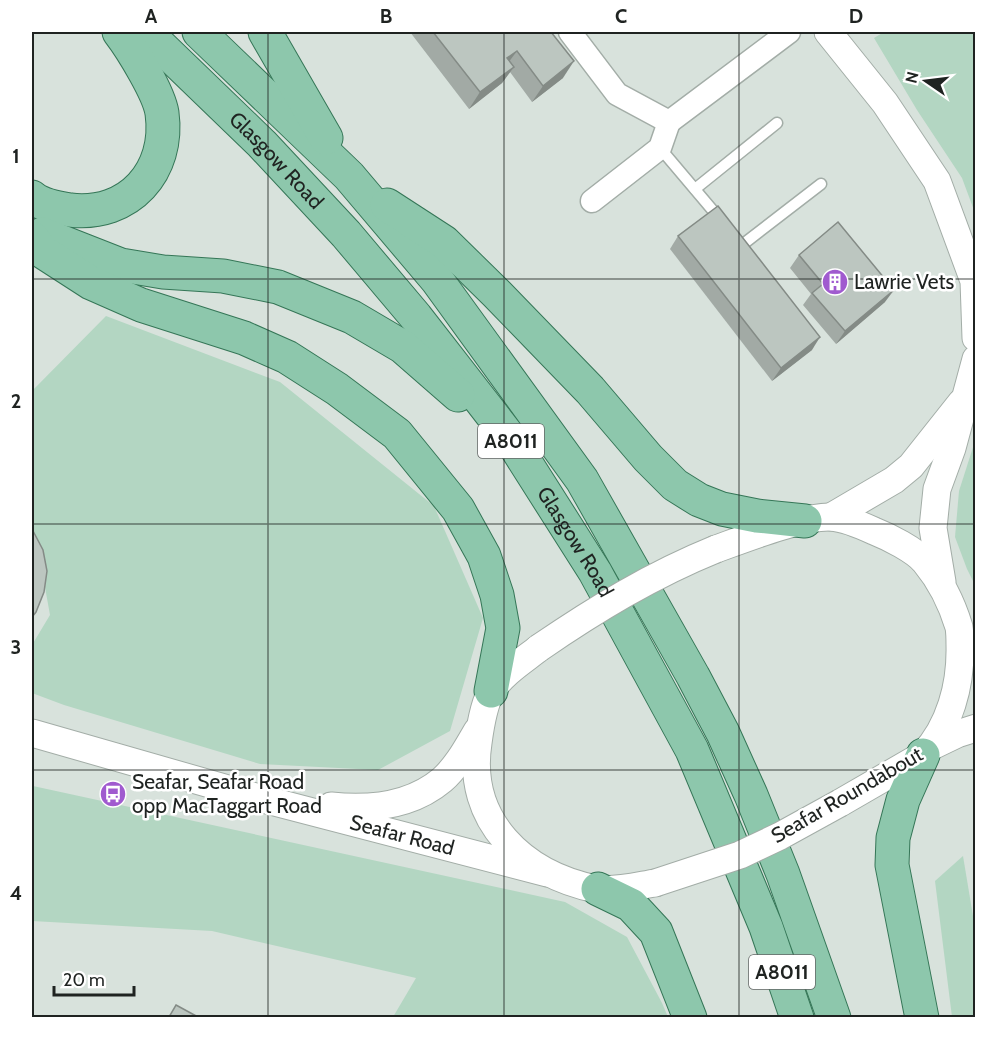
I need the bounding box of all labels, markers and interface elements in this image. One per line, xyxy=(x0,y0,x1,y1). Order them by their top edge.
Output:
text: A xyxy=(145,4,158,28)
text: B xyxy=(380,4,392,28)
text: C xyxy=(615,4,627,28)
text: D xyxy=(849,4,863,28)
north arrow xyxy=(896,51,956,111)
text: N xyxy=(901,70,923,85)
street label: Glasgow Road xyxy=(224,106,329,214)
text: 1 xyxy=(12,144,20,168)
building icon: Lawrie Vets xyxy=(820,267,850,297)
place label: Lawrie Vets xyxy=(854,269,954,294)
text: 2 xyxy=(11,389,21,413)
road number: A8011 xyxy=(478,424,544,458)
street label: Glasgow Road xyxy=(532,482,619,601)
text: 3 xyxy=(11,635,21,659)
street label: Seafar Roundabout xyxy=(767,741,927,848)
place label: Seafar, Seafar Road opp MacTaggart Road xyxy=(132,769,322,818)
bus stop icon: Seafar, Seafar Road opp MacTaggart Road xyxy=(98,779,128,809)
street label: Seafar Road xyxy=(347,809,457,860)
text: 4 xyxy=(10,881,22,905)
road number: A8011 xyxy=(749,955,815,989)
scale bar xyxy=(54,959,134,997)
text: 20 m xyxy=(63,969,105,991)

